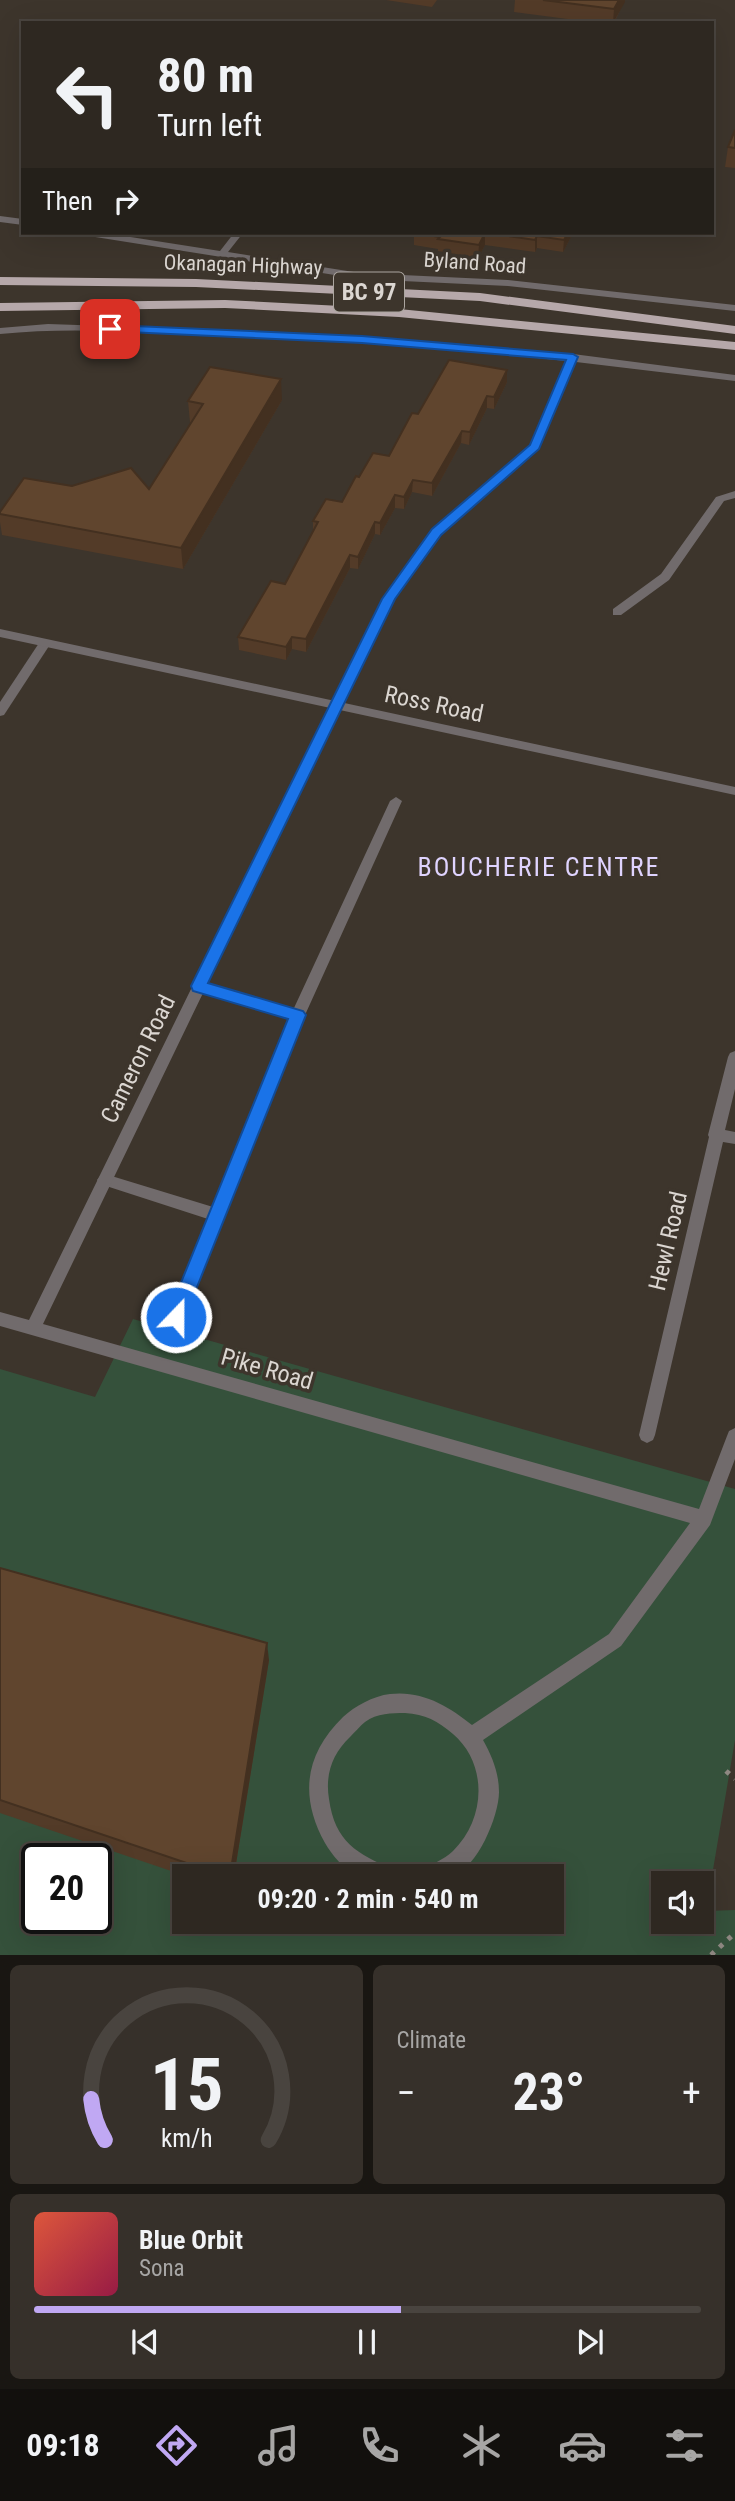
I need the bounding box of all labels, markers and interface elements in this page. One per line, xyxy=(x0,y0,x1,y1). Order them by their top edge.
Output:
text: 80 m xyxy=(157,47,254,104)
icon: left xyxy=(42,49,133,140)
text: Turn left xyxy=(157,106,262,144)
icon: right xyxy=(107,182,145,220)
text: Then xyxy=(42,186,93,216)
street label: Byland Road xyxy=(423,247,527,279)
street label: Okanagan Highway xyxy=(163,250,323,280)
road number: BC 97 xyxy=(334,272,404,312)
pin xyxy=(80,299,140,359)
icon: arrive xyxy=(91,310,129,348)
street label: Ross Road xyxy=(382,680,486,728)
district label: BOUCHERIE CENTRE xyxy=(417,852,661,882)
street label: Cameron Road xyxy=(95,990,181,1128)
street label: Hewl Road xyxy=(643,1189,693,1293)
position arrow xyxy=(139,1280,213,1354)
street label: Pike Road xyxy=(218,1343,316,1395)
speed limit sign: 20 xyxy=(21,1843,112,1934)
map controls xyxy=(651,1871,714,1934)
button: sound xyxy=(651,1871,714,1934)
text: 09:20 · 2 min · 540 m xyxy=(258,1884,478,1914)
text: Climate xyxy=(397,2027,466,2054)
text: 15 xyxy=(149,2043,223,2129)
text: 23° xyxy=(512,2062,585,2123)
text: − xyxy=(397,2071,416,2115)
text: + xyxy=(682,2071,701,2115)
text: km/h xyxy=(161,2124,212,2153)
text: Blue Orbit xyxy=(139,2225,243,2255)
text: Sona xyxy=(139,2255,185,2282)
icon: previous xyxy=(126,2323,164,2361)
icon: pause xyxy=(348,2323,386,2361)
icon: next xyxy=(571,2323,609,2361)
icon: directions xyxy=(152,2421,201,2470)
icon: music xyxy=(254,2421,303,2470)
icon: phone xyxy=(355,2421,404,2470)
icon: climate xyxy=(457,2421,506,2470)
icon: car xyxy=(558,2421,607,2470)
icon: filters xyxy=(660,2421,709,2470)
text: 09:18 xyxy=(26,2426,100,2464)

